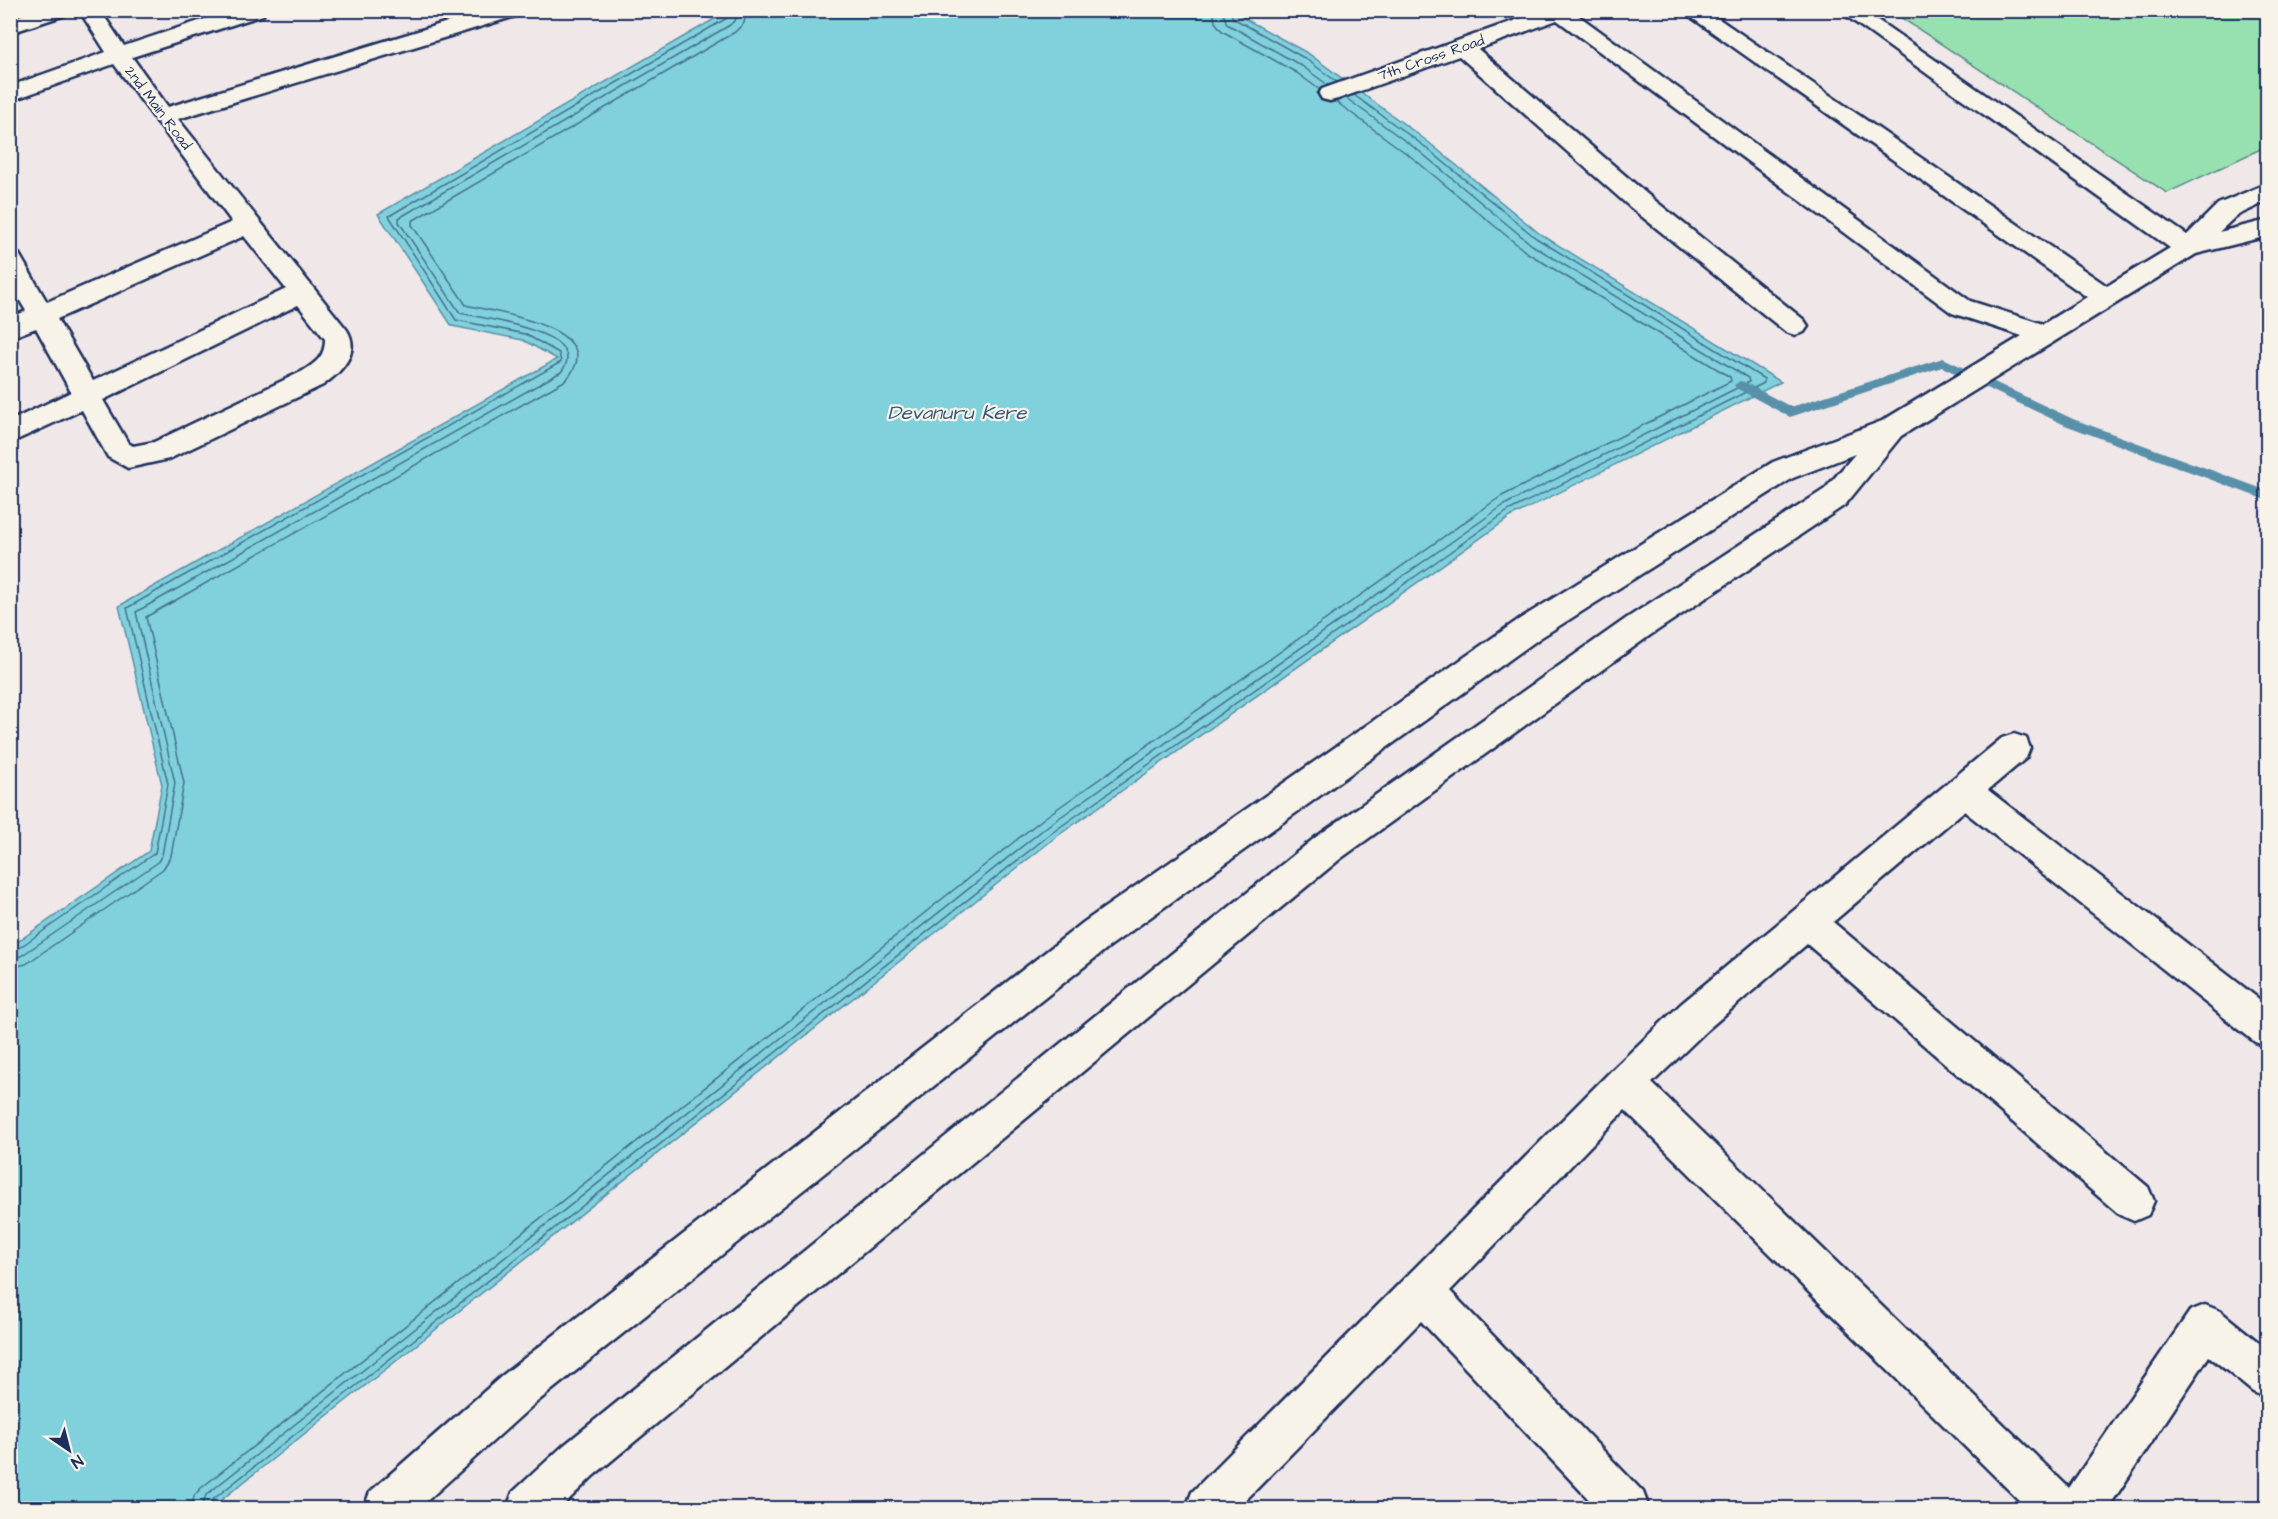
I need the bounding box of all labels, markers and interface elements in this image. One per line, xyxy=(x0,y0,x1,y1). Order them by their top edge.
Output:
street label: 7th Cross Road xyxy=(1375,30,1487,86)
street label: 2nd Main Road xyxy=(120,62,197,155)
water label: Devanuru Kere xyxy=(888,399,1027,427)
north arrow xyxy=(39,1420,99,1480)
text: N xyxy=(67,1450,87,1473)

